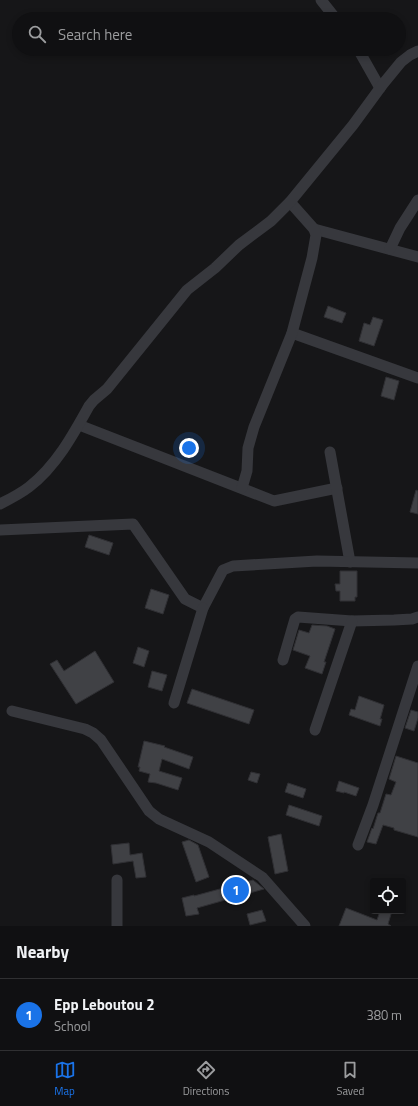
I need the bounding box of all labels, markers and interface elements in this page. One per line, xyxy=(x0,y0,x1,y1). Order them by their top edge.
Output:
search box xyxy=(12,12,406,56)
icon: search xyxy=(26,23,48,45)
text: Search here xyxy=(58,23,132,46)
your location xyxy=(179,438,199,458)
pin: 1 xyxy=(223,875,249,905)
map controls xyxy=(370,878,406,914)
button: locate xyxy=(370,878,406,914)
text: Nearby xyxy=(16,939,69,965)
text: Epp Leboutou 2 xyxy=(54,993,155,1016)
text: 1 xyxy=(25,1005,33,1025)
text: 380 m xyxy=(366,1005,402,1025)
text: School xyxy=(54,1016,90,1036)
tab: Map xyxy=(54,1059,76,1099)
tab: Directions xyxy=(183,1059,229,1099)
tab: Saved xyxy=(336,1059,364,1099)

